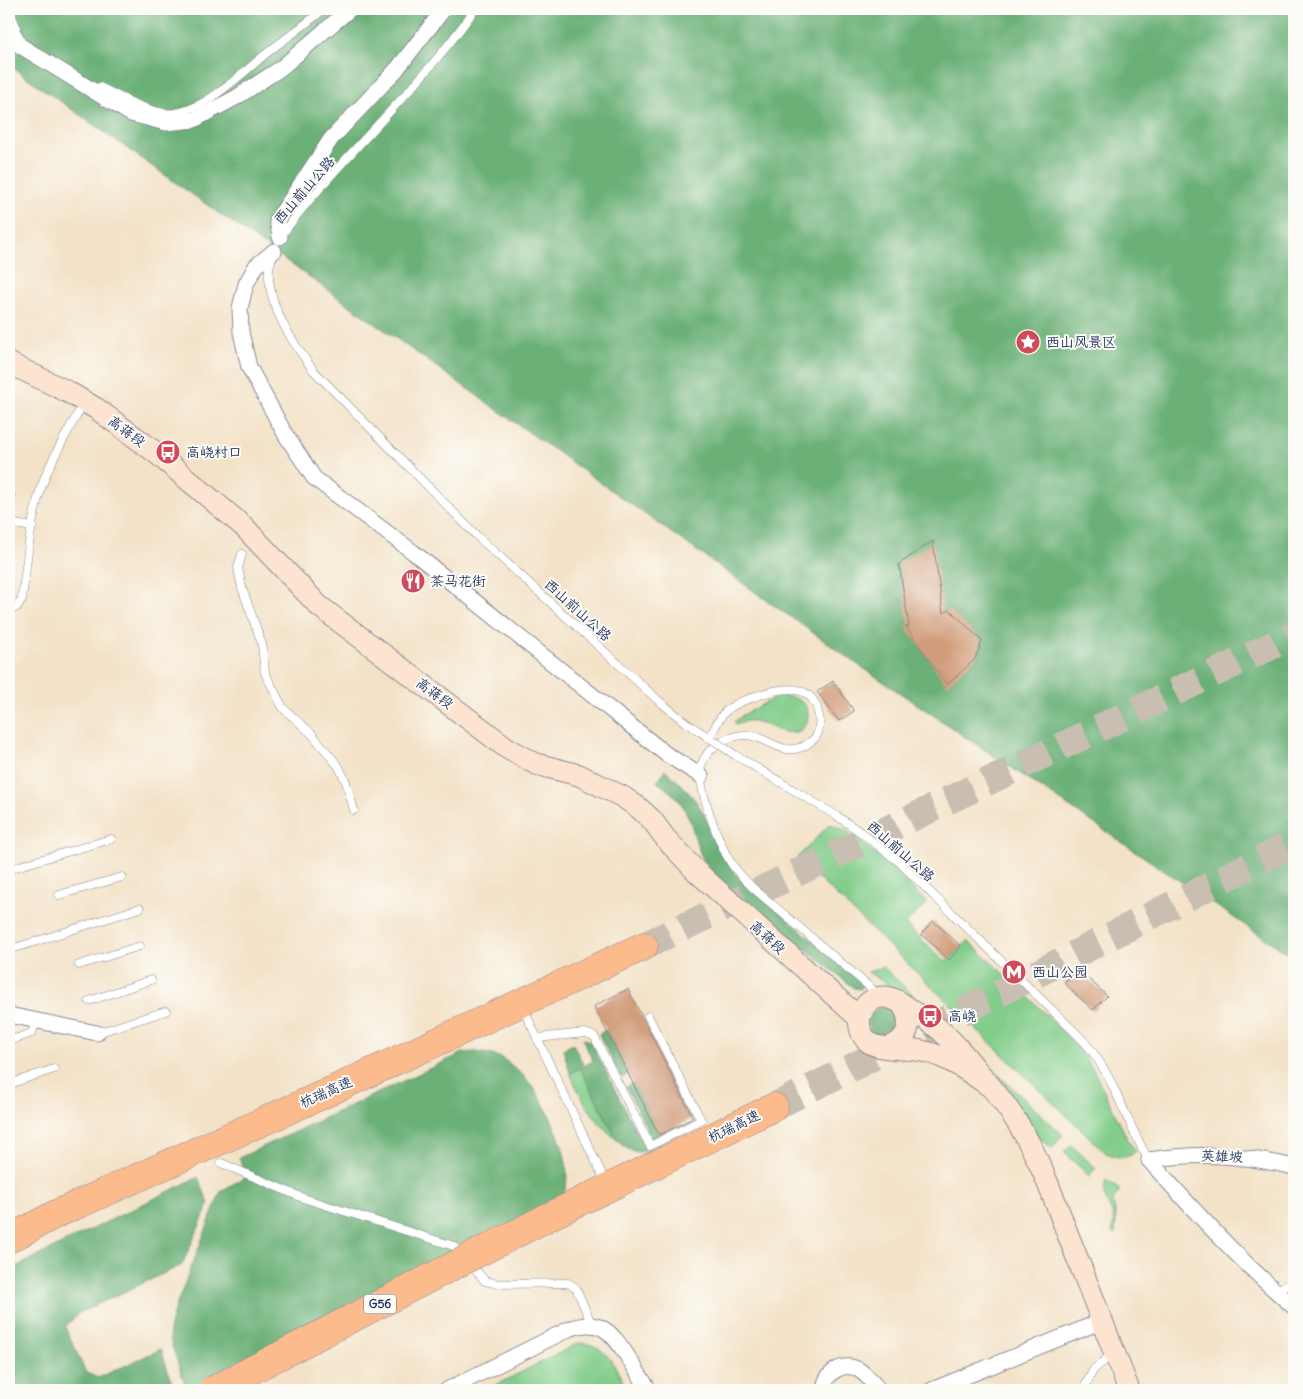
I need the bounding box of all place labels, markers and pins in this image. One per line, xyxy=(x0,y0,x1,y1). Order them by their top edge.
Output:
place icon: 西山风景区 xyxy=(1015,329,1041,355)
place label: 西山风景区 xyxy=(1046,333,1116,351)
bus stop icon: 高峣村口 xyxy=(155,439,181,465)
place label: 高峣村口 xyxy=(186,443,242,461)
restaurant icon: 茶马花街 xyxy=(400,568,426,594)
place label: 茶马花街 xyxy=(430,572,486,590)
metro station icon: 西山公园 xyxy=(1001,959,1027,985)
place label: 西山公园 xyxy=(1032,963,1088,981)
bus stop icon: 高峣 xyxy=(917,1003,943,1029)
place label: 高峣 xyxy=(948,1007,976,1025)

